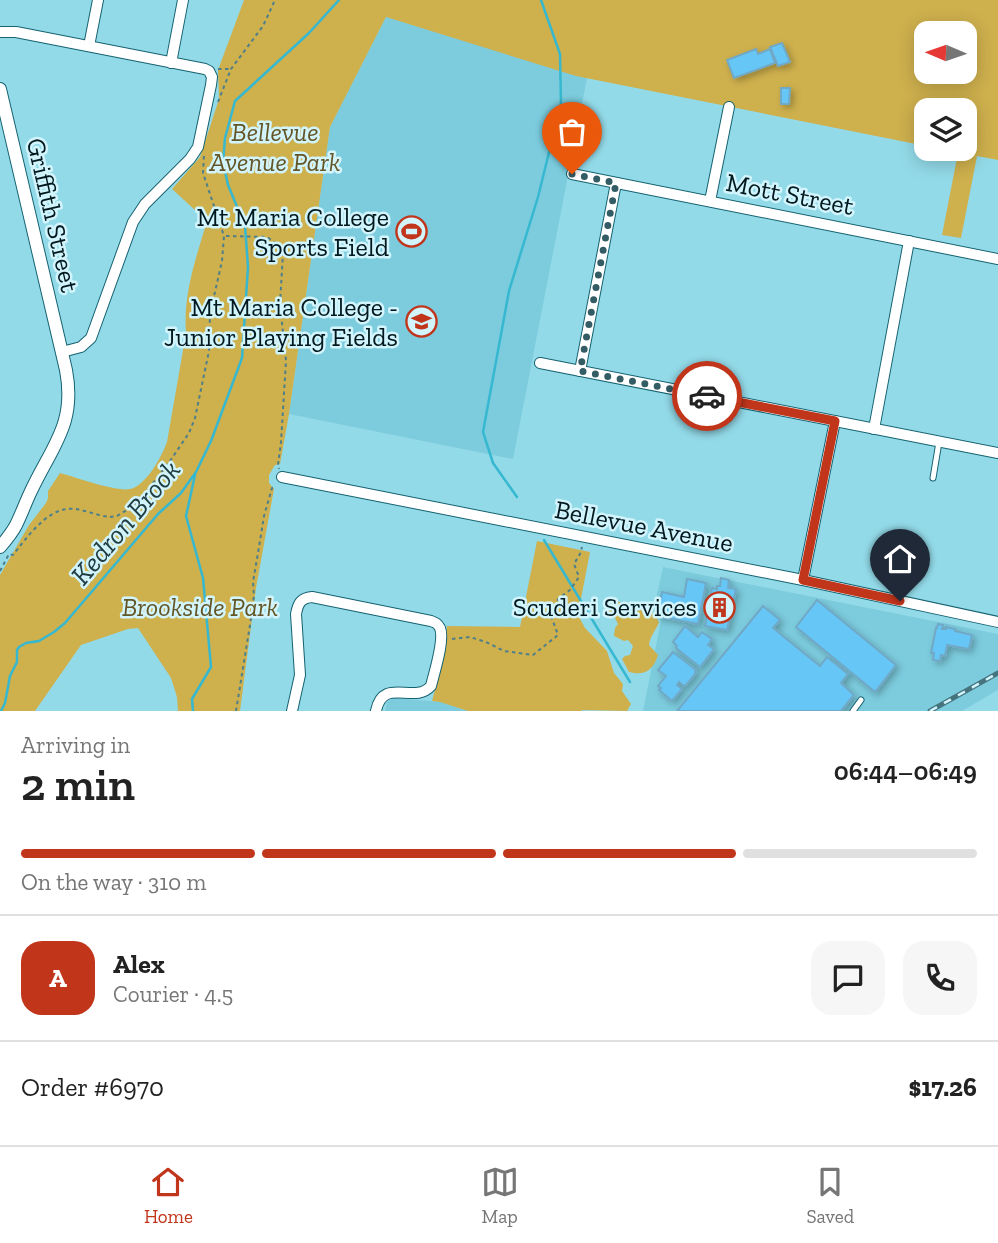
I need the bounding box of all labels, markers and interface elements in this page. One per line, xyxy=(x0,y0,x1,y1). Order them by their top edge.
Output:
north arrow xyxy=(914,21,976,84)
map controls xyxy=(914,21,977,161)
button: layers xyxy=(914,98,977,161)
pin xyxy=(542,102,602,174)
icon: bag xyxy=(553,113,591,151)
park label: Bellevue Avenue Park xyxy=(209,116,340,178)
street label: Griffith Street xyxy=(20,135,86,295)
street label: Mott Street xyxy=(723,166,857,222)
place label: Mt Maria College Sports Field xyxy=(196,201,389,263)
sports icon: Mt Maria College Sports Field xyxy=(395,215,429,249)
place label: Mt Maria College - Junior Playing Fields xyxy=(164,291,398,353)
school or university icon: Mt Maria College - Junior Playing Fields xyxy=(404,305,438,339)
courier xyxy=(672,361,742,431)
icon: car xyxy=(688,377,726,415)
water label: Kedron Brook xyxy=(64,453,187,591)
street label: Bellevue Avenue xyxy=(552,493,736,559)
pin xyxy=(870,529,930,601)
icon: home xyxy=(881,540,919,578)
building icon: Scuderi Services xyxy=(703,590,737,624)
park label: Brookside Park xyxy=(122,591,278,623)
place label: Scuderi Services xyxy=(513,591,697,623)
text: Arriving in xyxy=(21,731,130,759)
text: 06:44–06:49 xyxy=(834,755,977,787)
text: 2 min xyxy=(21,757,135,812)
text: On the way · 310 m xyxy=(21,868,206,896)
button: chat xyxy=(811,941,885,1015)
button: phone xyxy=(903,941,977,1015)
text: Alex xyxy=(113,948,165,980)
text: A xyxy=(49,962,67,994)
text: Courier · 4.5 xyxy=(113,980,233,1008)
text: Order #6970 xyxy=(21,1071,164,1103)
text: $17.26 xyxy=(909,1071,977,1103)
tab: Home xyxy=(144,1163,193,1228)
tab: Map xyxy=(481,1163,519,1228)
tab: Saved xyxy=(806,1163,854,1228)

